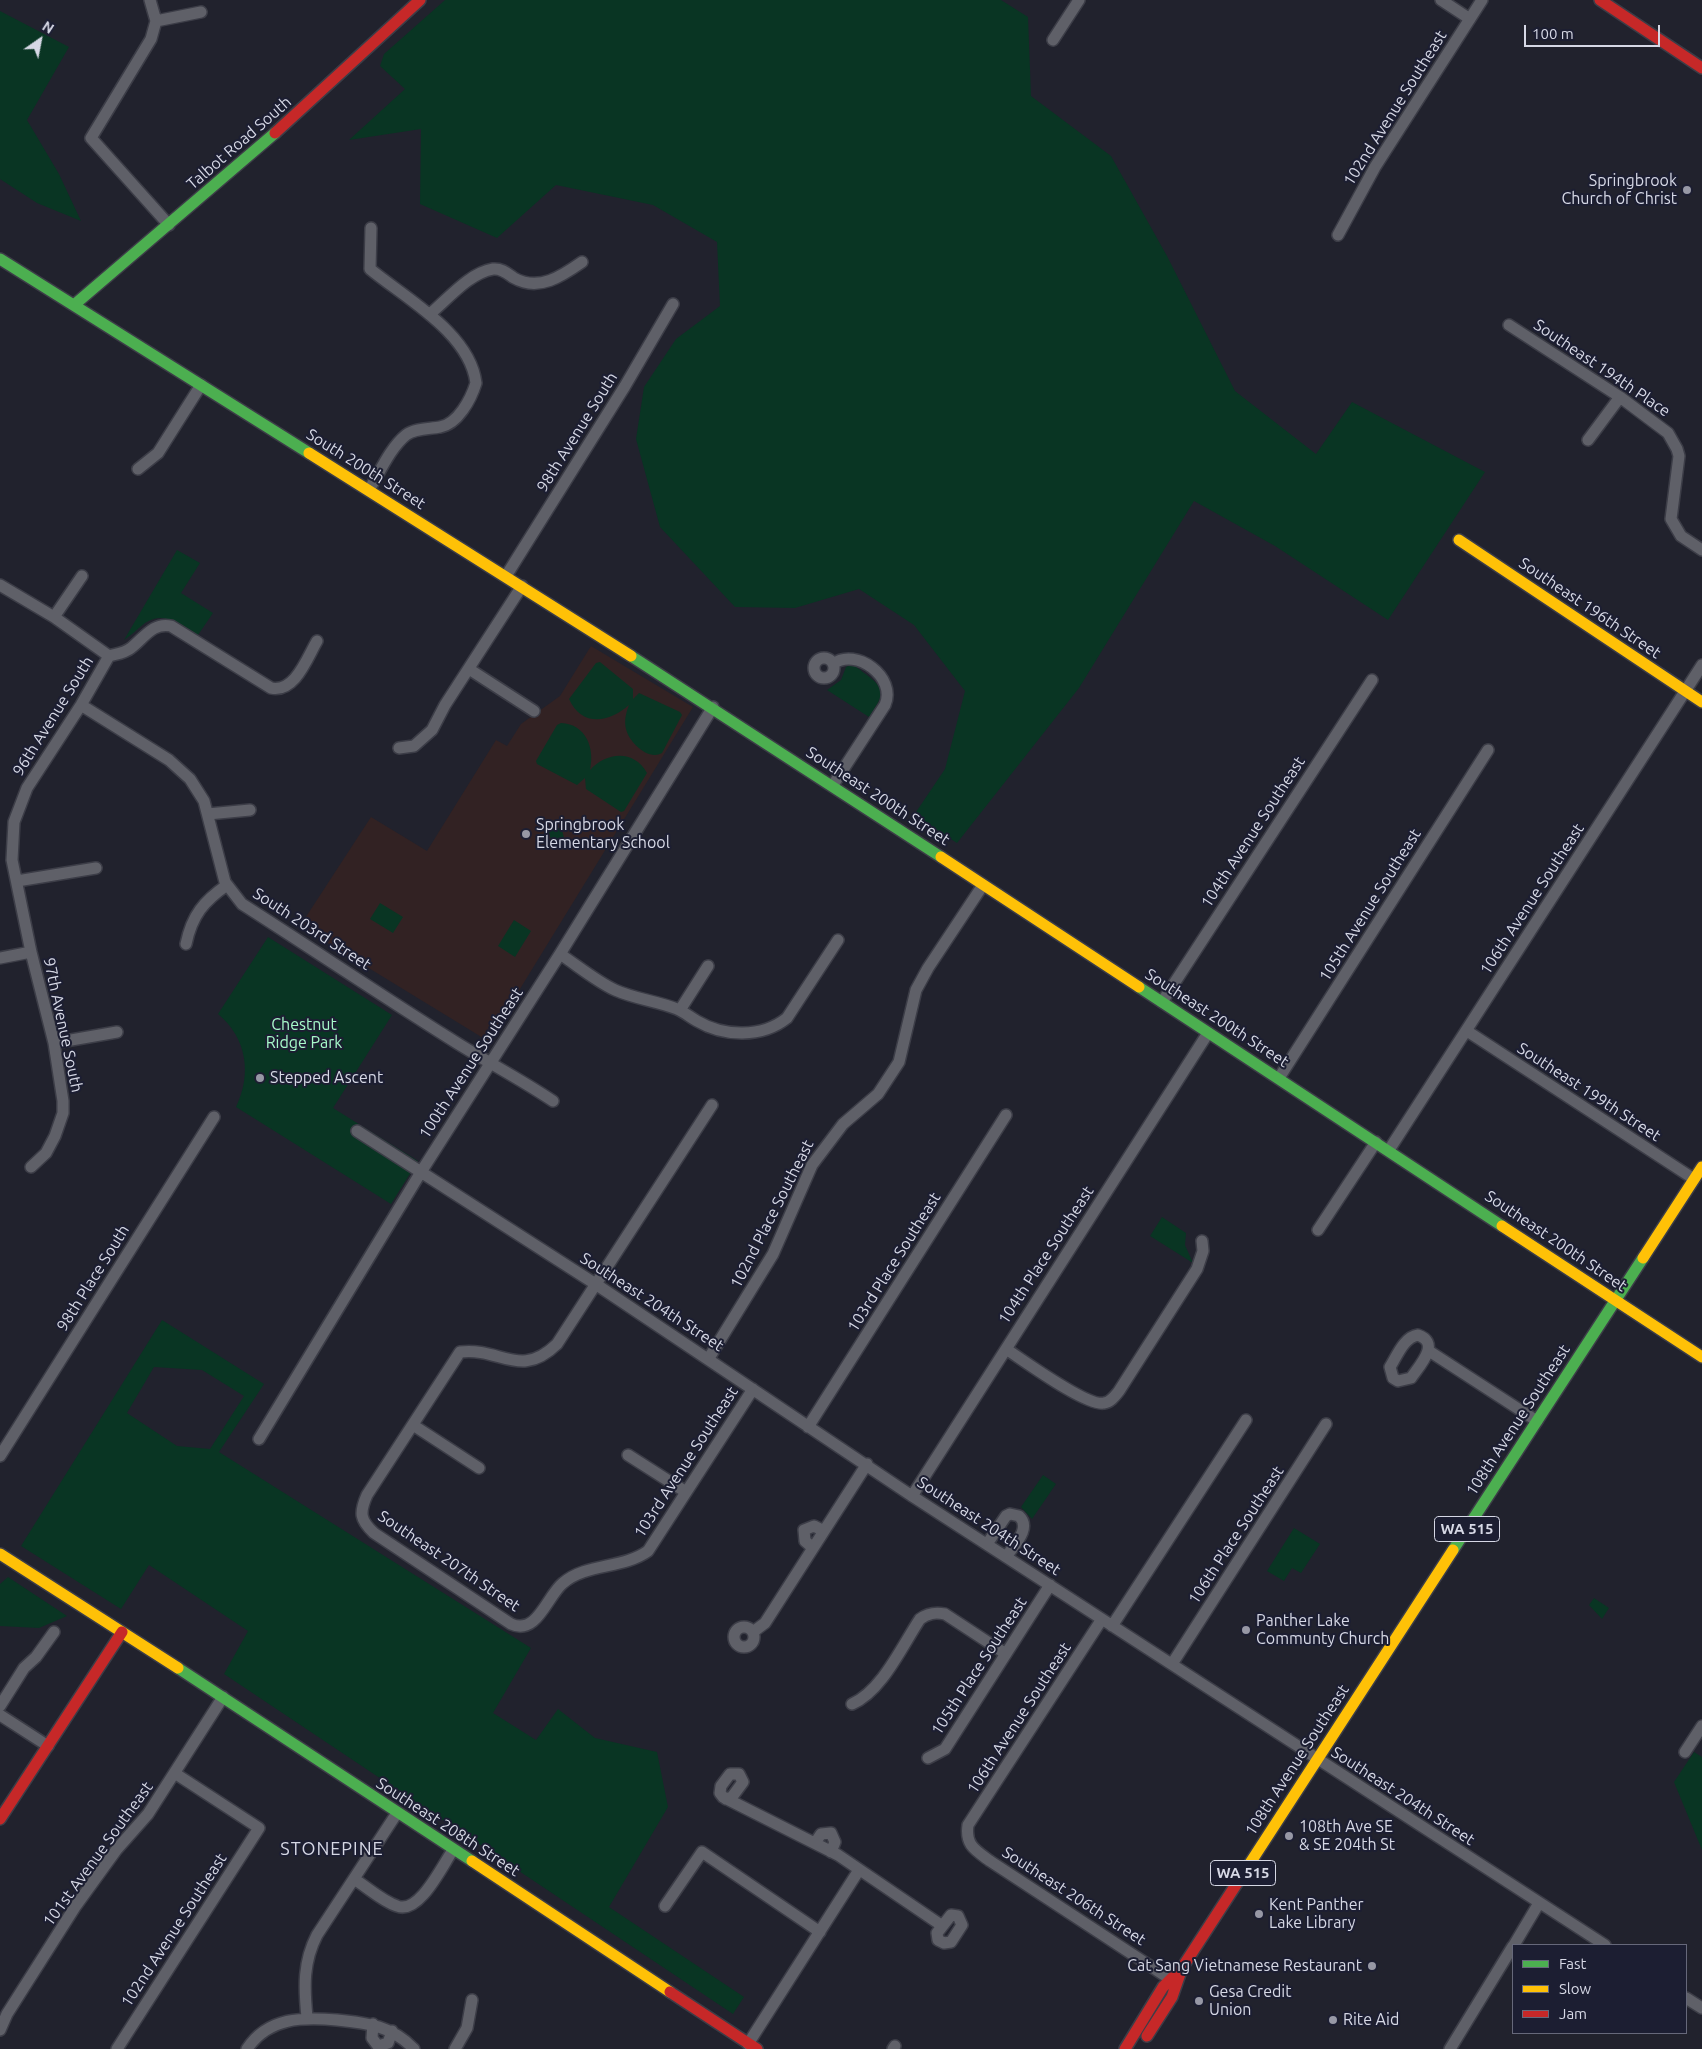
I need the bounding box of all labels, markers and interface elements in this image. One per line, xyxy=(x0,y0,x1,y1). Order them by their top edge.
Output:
north arrow xyxy=(15,15,65,65)
scale bar xyxy=(1527,15,1663,47)
text: N xyxy=(39,18,57,37)
text: 100 m xyxy=(1532,25,1574,42)
street label: 102nd Avenue Southeast xyxy=(1339,27,1451,189)
street label: Talbot Road South xyxy=(183,92,295,194)
place label: Springbrook Church of Christ xyxy=(1561,171,1677,209)
marker: Springbrook Church of Christ xyxy=(1681,184,1693,196)
street label: Southeast 194th Place xyxy=(1530,315,1674,421)
street label: 98th Avenue South xyxy=(533,369,621,495)
street label: South 200th Street xyxy=(303,425,429,513)
street label: Southeast 196th Street xyxy=(1515,553,1665,663)
street label: 96th Avenue South xyxy=(9,653,97,779)
street label: Southeast 200th Street xyxy=(803,742,953,850)
street label: 104th Avenue Southeast xyxy=(1197,753,1309,911)
place label: Springbrook Elementary School xyxy=(536,815,670,853)
street label: 106th Avenue Southeast xyxy=(1476,820,1588,978)
street label: 105th Avenue Southeast xyxy=(1315,825,1425,985)
marker: Springbrook Elementary School xyxy=(520,828,532,840)
street label: South 203rd Street xyxy=(249,884,375,974)
street label: 97th Avenue South xyxy=(39,956,87,1094)
street label: Southeast 200th Street xyxy=(1142,964,1292,1072)
street label: 100th Avenue Southeast xyxy=(415,984,527,1142)
park label: Chestnut Ridge Park xyxy=(266,1015,342,1053)
street label: Southeast 199th Street xyxy=(1514,1038,1664,1146)
place label: Stepped Ascent xyxy=(270,1068,383,1088)
marker: Stepped Ascent xyxy=(254,1072,266,1084)
street label: 102nd Place Southeast xyxy=(726,1137,818,1291)
street label: 104th Place Southeast xyxy=(994,1182,1098,1328)
street label: Southeast 200th Street xyxy=(1481,1186,1631,1296)
street label: 103rd Place Southeast xyxy=(843,1189,945,1335)
street label: 98th Place South xyxy=(53,1221,133,1335)
street label: Southeast 204th Street xyxy=(577,1248,727,1356)
street label: 108th Avenue Southeast xyxy=(1462,1341,1574,1499)
street label: 103rd Avenue Southeast xyxy=(630,1383,742,1541)
street label: 106th Place Southeast xyxy=(1184,1462,1288,1608)
street label: Southeast 204th Street xyxy=(914,1472,1064,1580)
street label: Southeast 207th Street xyxy=(374,1506,524,1616)
road number: WA 515 xyxy=(1434,1516,1500,1542)
street label: 105th Place Southeast xyxy=(927,1593,1031,1739)
place label: Panther Lake Communty Church xyxy=(1256,1611,1389,1649)
marker: Panther Lake Communty Church xyxy=(1240,1624,1252,1636)
street label: 106th Avenue Southeast xyxy=(963,1639,1075,1797)
street label: 108th Avenue Southeast xyxy=(1241,1681,1353,1839)
street label: Southeast 204th Street xyxy=(1328,1742,1478,1850)
street label: Southeast 208th Street xyxy=(373,1773,523,1881)
street label: 101st Avenue Southeast xyxy=(39,1778,157,1930)
place label: 108th Ave SE & SE 204th St xyxy=(1299,1817,1395,1855)
marker: 108th Ave SE & SE 204th St xyxy=(1283,1830,1295,1842)
district label: STONEPINE xyxy=(279,1838,385,1860)
street label: Southeast 206th Street xyxy=(999,1842,1149,1950)
street label: 102nd Avenue Southeast xyxy=(117,1850,231,2010)
road number: WA 515 xyxy=(1210,1860,1276,1886)
place label: Kent Panther Lake Library xyxy=(1269,1895,1364,1933)
marker: Kent Panther Lake Library xyxy=(1253,1908,1265,1920)
legend xyxy=(1512,1944,1687,2034)
text: Fast xyxy=(1559,1955,1586,1972)
place label: Cat Sang Vietnamese Restaurant xyxy=(1127,1956,1362,1976)
marker: Cat Sang Vietnamese Restaurant xyxy=(1366,1960,1378,1972)
text: Slow xyxy=(1559,1980,1591,1997)
place label: Gesa Credit Union xyxy=(1209,1982,1291,2020)
marker: Gesa Credit Union xyxy=(1193,1995,1205,2007)
text: Jam xyxy=(1559,2005,1587,2022)
place label: Rite Aid xyxy=(1343,2010,1399,2030)
marker: Rite Aid xyxy=(1327,2014,1339,2026)

